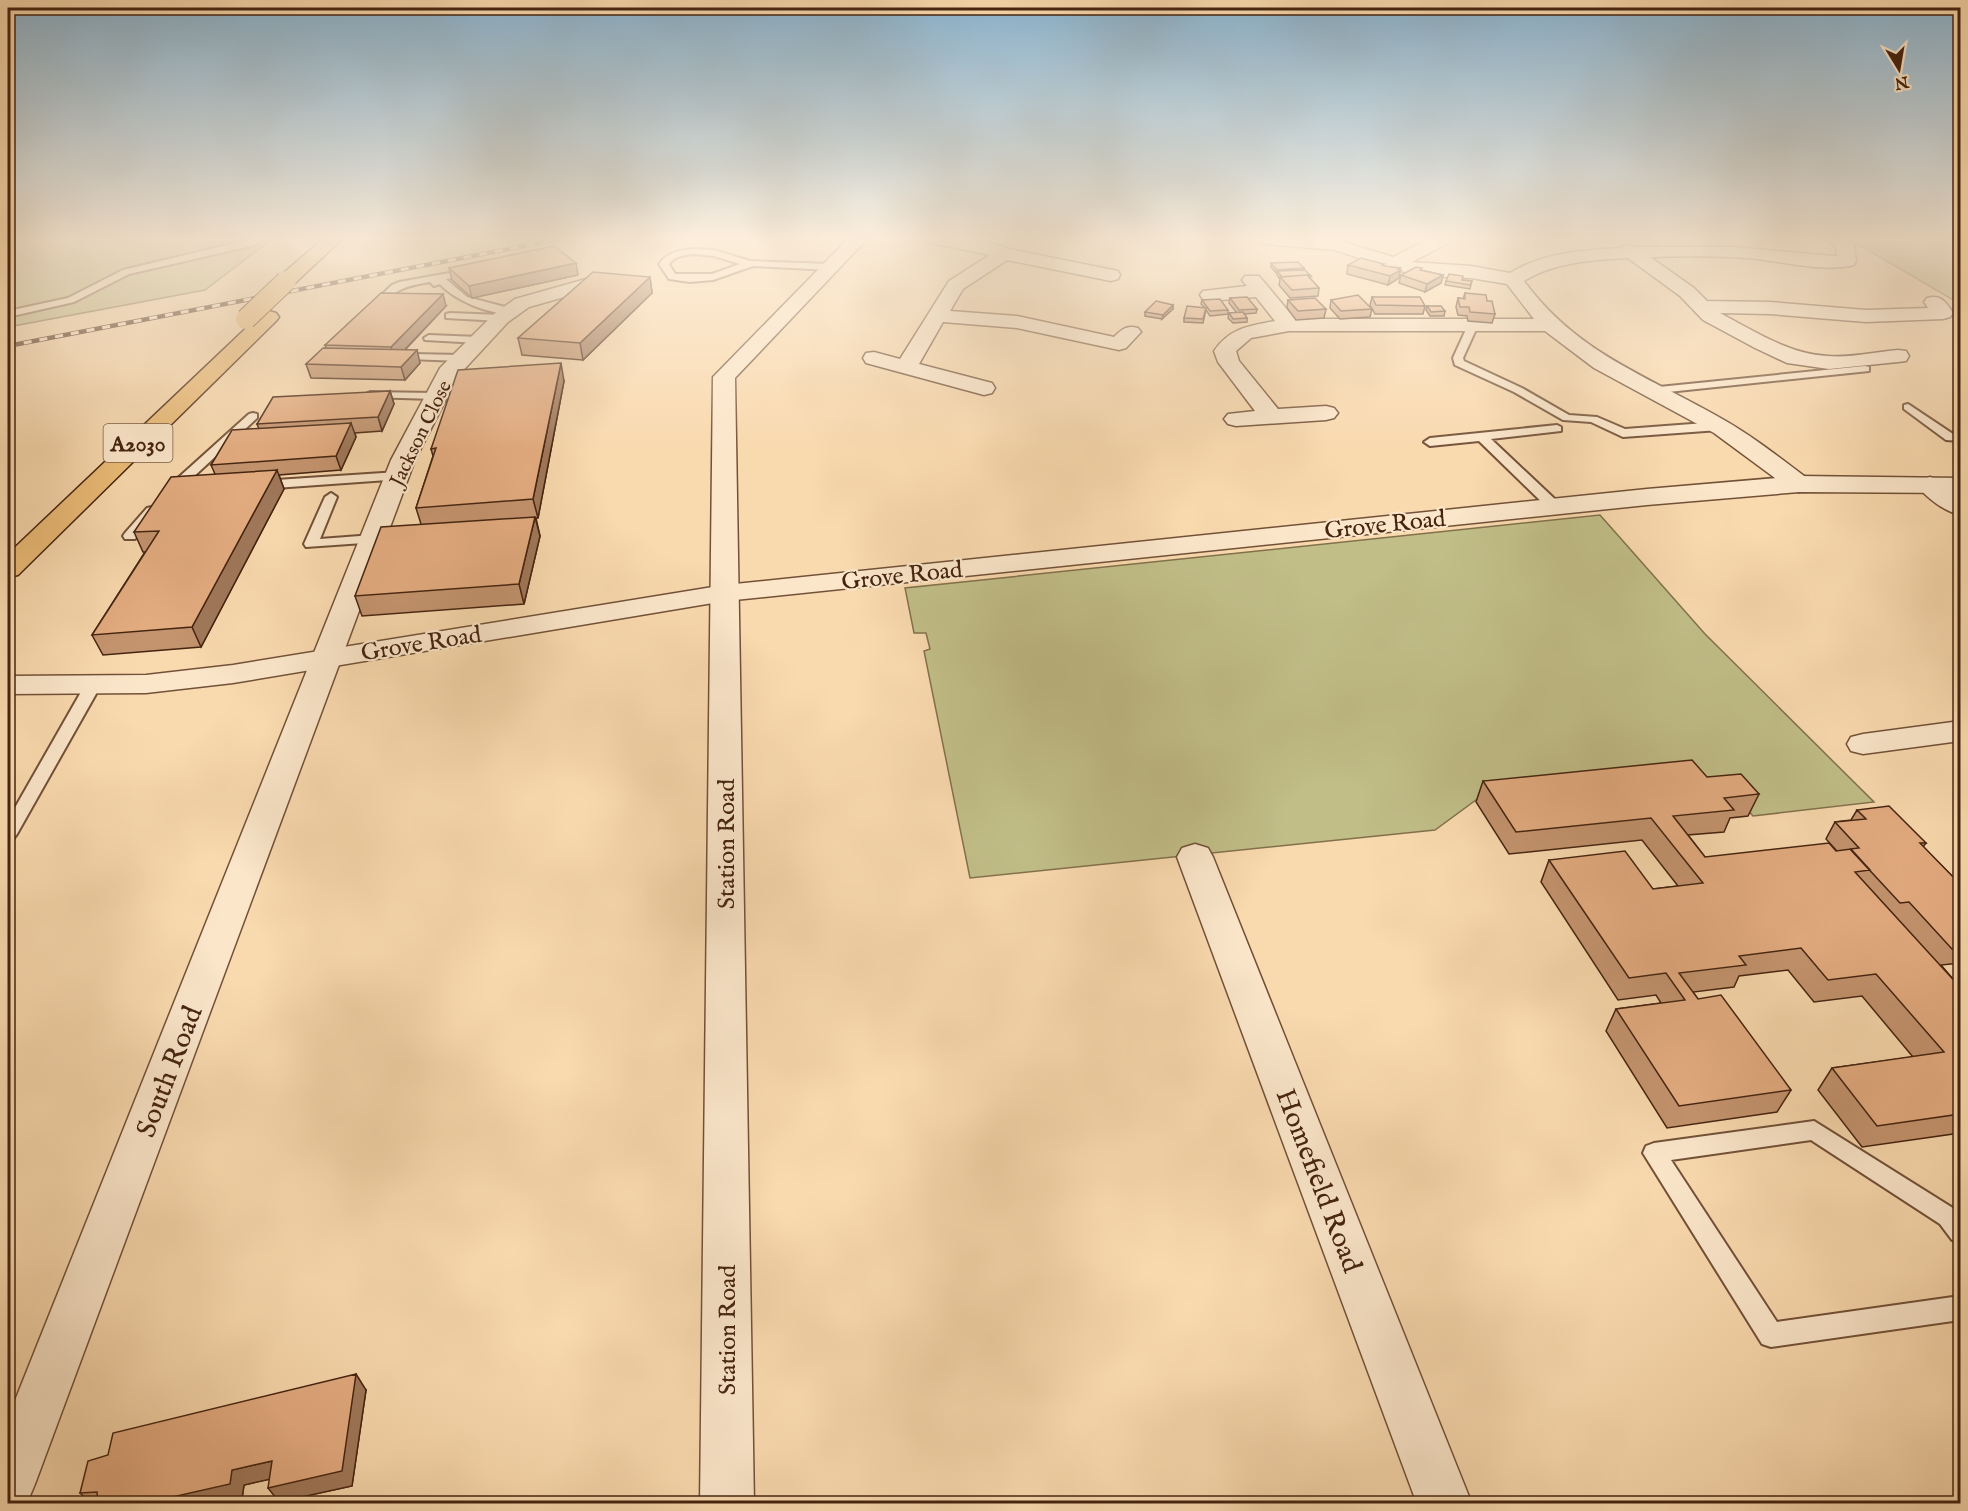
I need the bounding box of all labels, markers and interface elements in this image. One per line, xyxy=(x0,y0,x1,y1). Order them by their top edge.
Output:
north arrow xyxy=(1869,39,1929,99)
text: N xyxy=(1893,70,1911,93)
street label: Jackson Close xyxy=(384,377,458,493)
road number: A2030 xyxy=(104,424,172,462)
street label: Grove Road xyxy=(1323,504,1447,547)
street label: Grove Road xyxy=(840,555,964,598)
street label: Grove Road xyxy=(359,620,484,669)
street label: Station Road xyxy=(712,779,743,909)
street label: South Road xyxy=(129,1001,211,1142)
street label: Homefield Road xyxy=(1267,1084,1369,1278)
street label: Station Road xyxy=(713,1265,744,1395)

